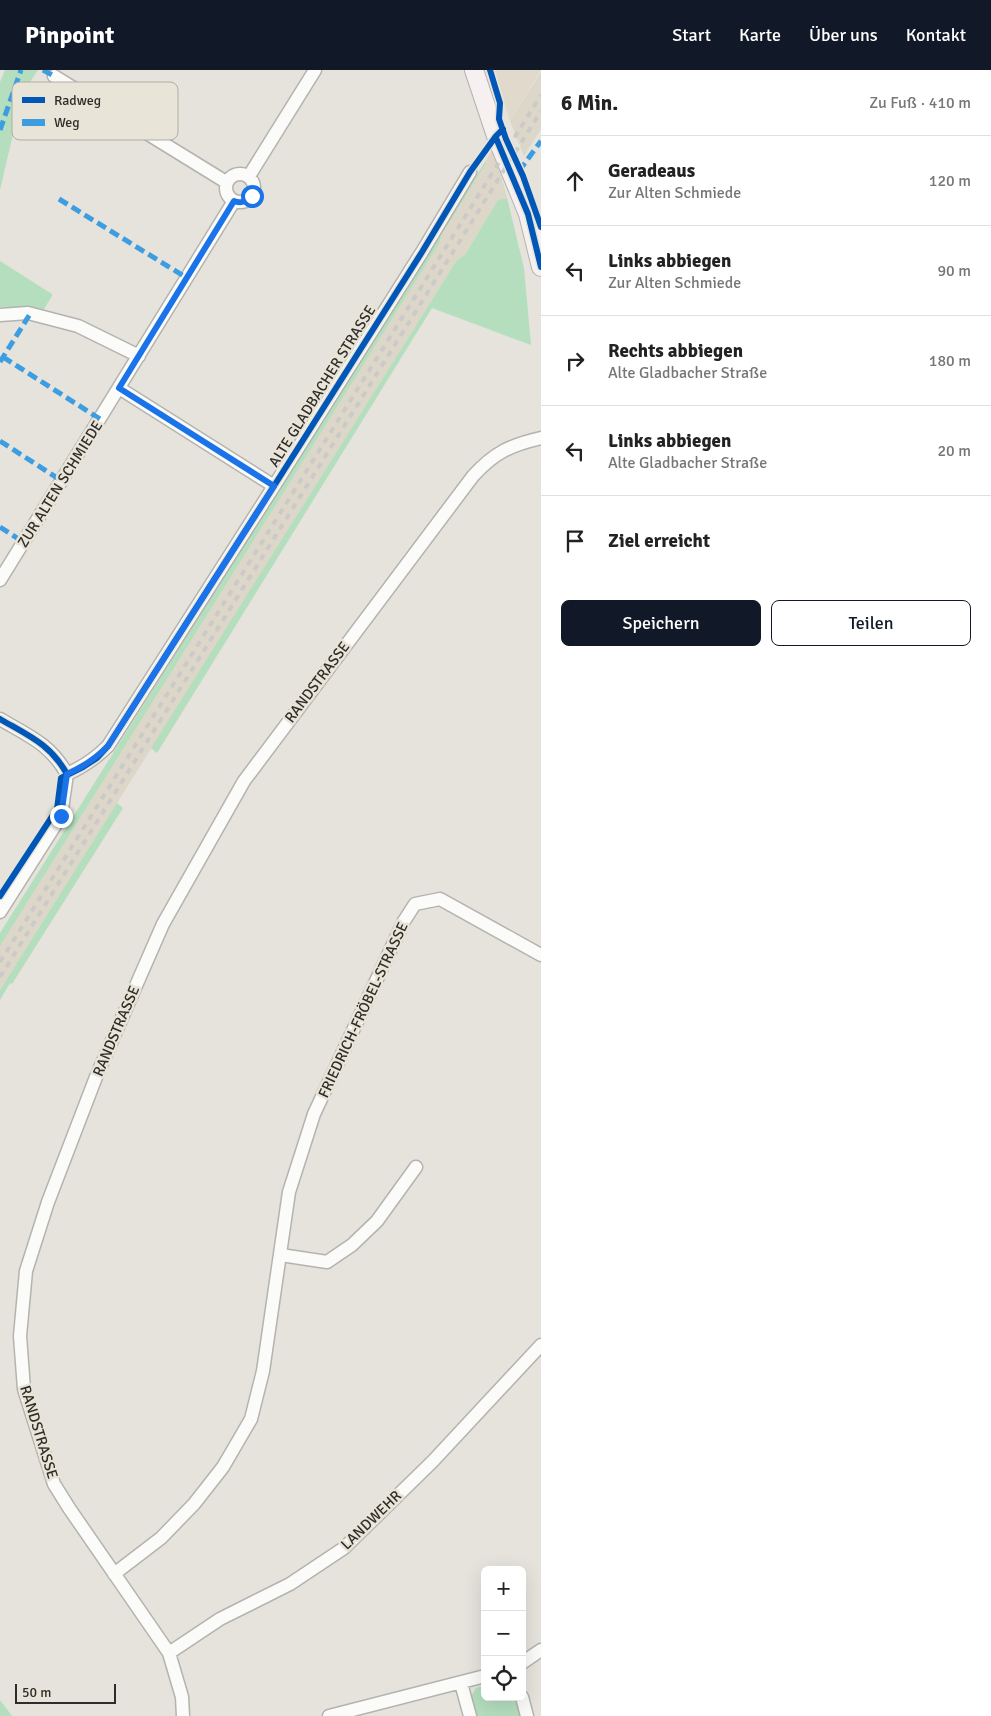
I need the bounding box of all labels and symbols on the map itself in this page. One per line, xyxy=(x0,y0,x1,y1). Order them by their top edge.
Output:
legend xyxy=(12,82,178,140)
text: Radweg xyxy=(54,92,101,109)
text: Weg xyxy=(54,114,80,131)
route start xyxy=(241,185,264,208)
street label: ALTE GLADBACHER STRASSE xyxy=(265,302,379,470)
street label: ZUR ALTEN SCHMIEDE xyxy=(14,417,106,551)
street label: RANDSTRASSE xyxy=(281,638,353,726)
route end xyxy=(50,805,73,828)
street label: FRIEDRICH-FRÖBEL-STRASSE xyxy=(314,919,412,1101)
street label: RANDSTRASSE xyxy=(89,983,143,1079)
street label: RANDSTRASSE xyxy=(16,1383,62,1481)
street label: LANDWEHR xyxy=(337,1487,405,1553)
scale bar xyxy=(15,1681,116,1704)

